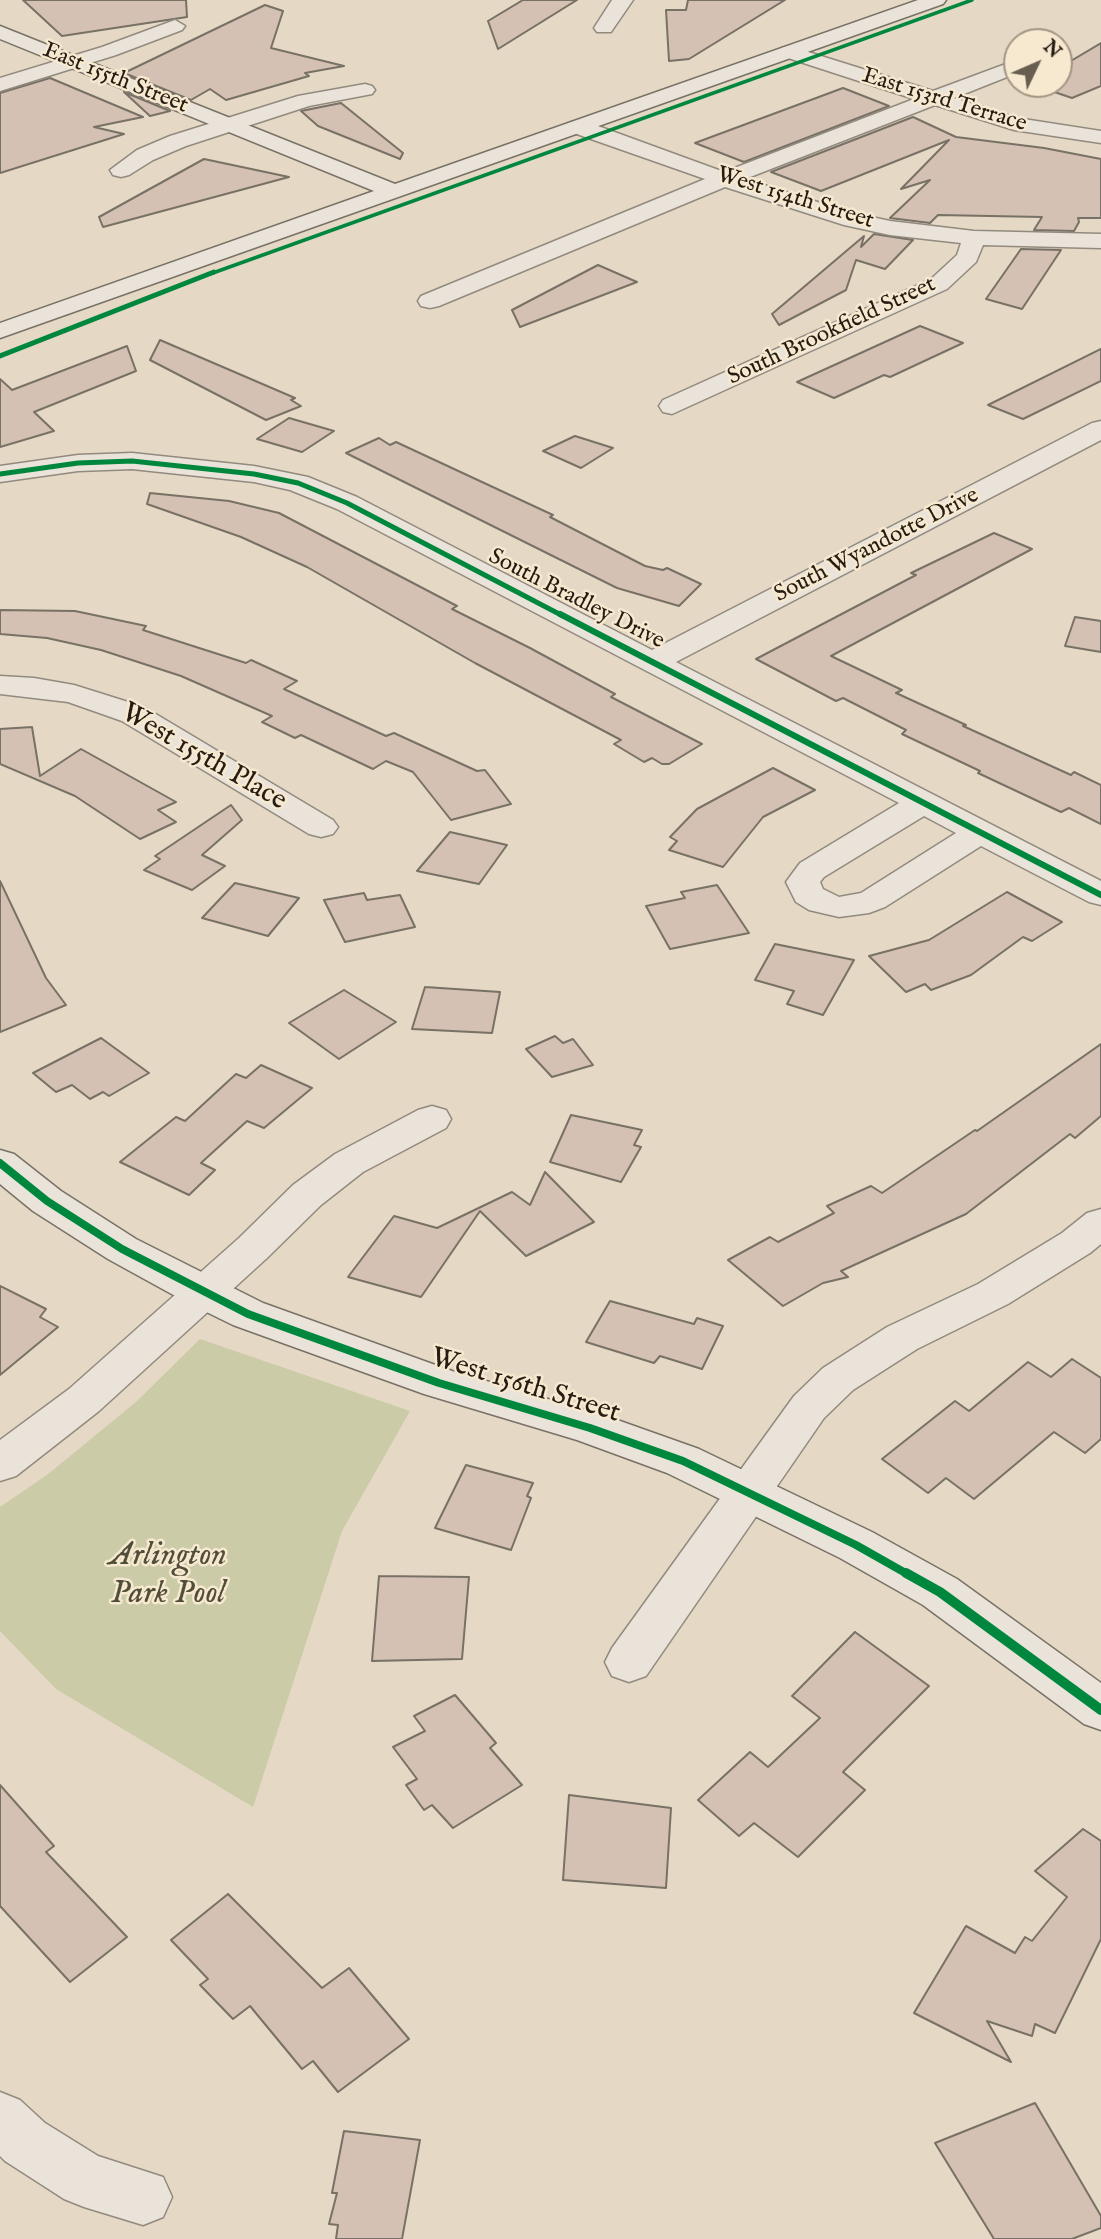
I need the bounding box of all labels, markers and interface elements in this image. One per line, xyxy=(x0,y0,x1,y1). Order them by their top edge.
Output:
north arrow xyxy=(1003,28,1073,98)
text: N xyxy=(1037,36,1066,64)
street label: East 155th Street xyxy=(38,37,192,121)
street label: East 153rd Terrace xyxy=(858,63,1030,139)
street label: West 154th Street xyxy=(713,162,877,236)
street label: South Brookfield Street xyxy=(724,272,940,392)
street label: South Wyandotte Drive xyxy=(770,482,984,610)
street label: South Bradley Drive xyxy=(483,544,669,656)
street label: West 155th Place xyxy=(114,697,292,819)
street label: West 156th Street xyxy=(426,1342,624,1432)
park label: Arlington Park Pool xyxy=(109,1537,227,1615)

